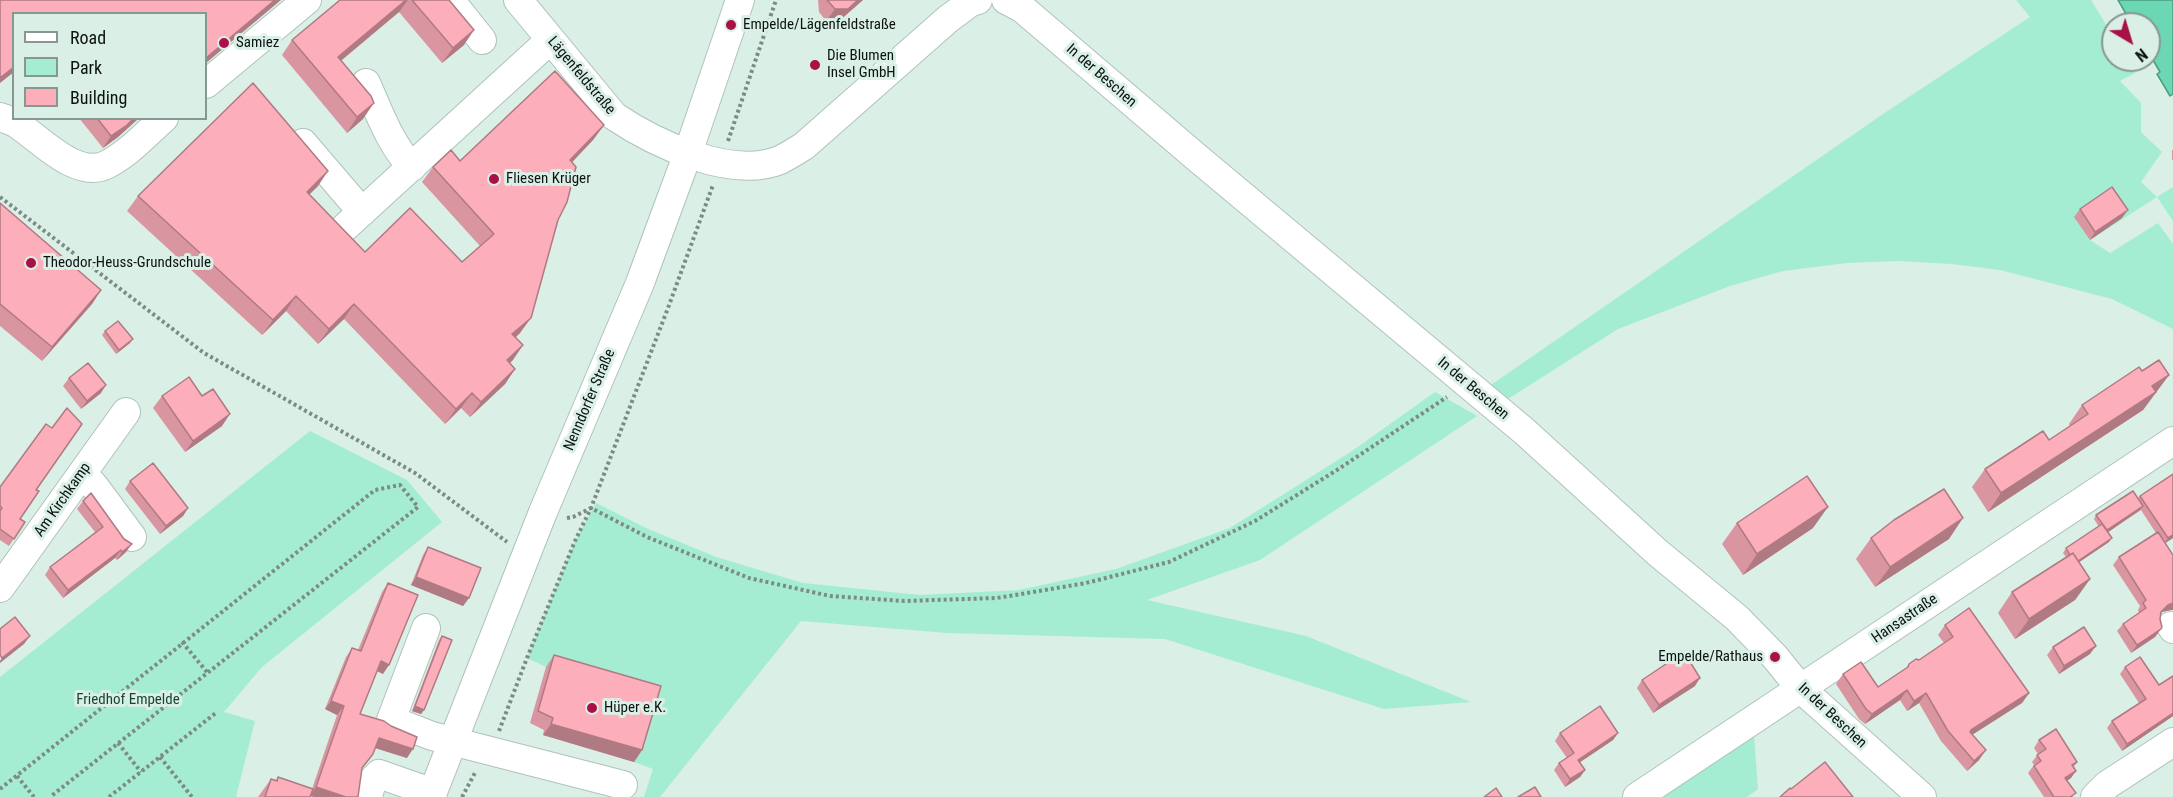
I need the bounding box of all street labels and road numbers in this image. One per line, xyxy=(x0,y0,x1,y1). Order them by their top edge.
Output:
street label: Lägenfeldstraße xyxy=(543,33,619,119)
street label: In der Beschen xyxy=(1062,41,1140,111)
street label: Nenndorfer Straße xyxy=(560,346,620,454)
street label: In der Beschen xyxy=(1434,354,1512,424)
street label: Am Kirchkamp xyxy=(31,460,95,540)
street label: Hansastraße xyxy=(1869,590,1941,648)
street label: In der Beschen xyxy=(1794,680,1870,752)

